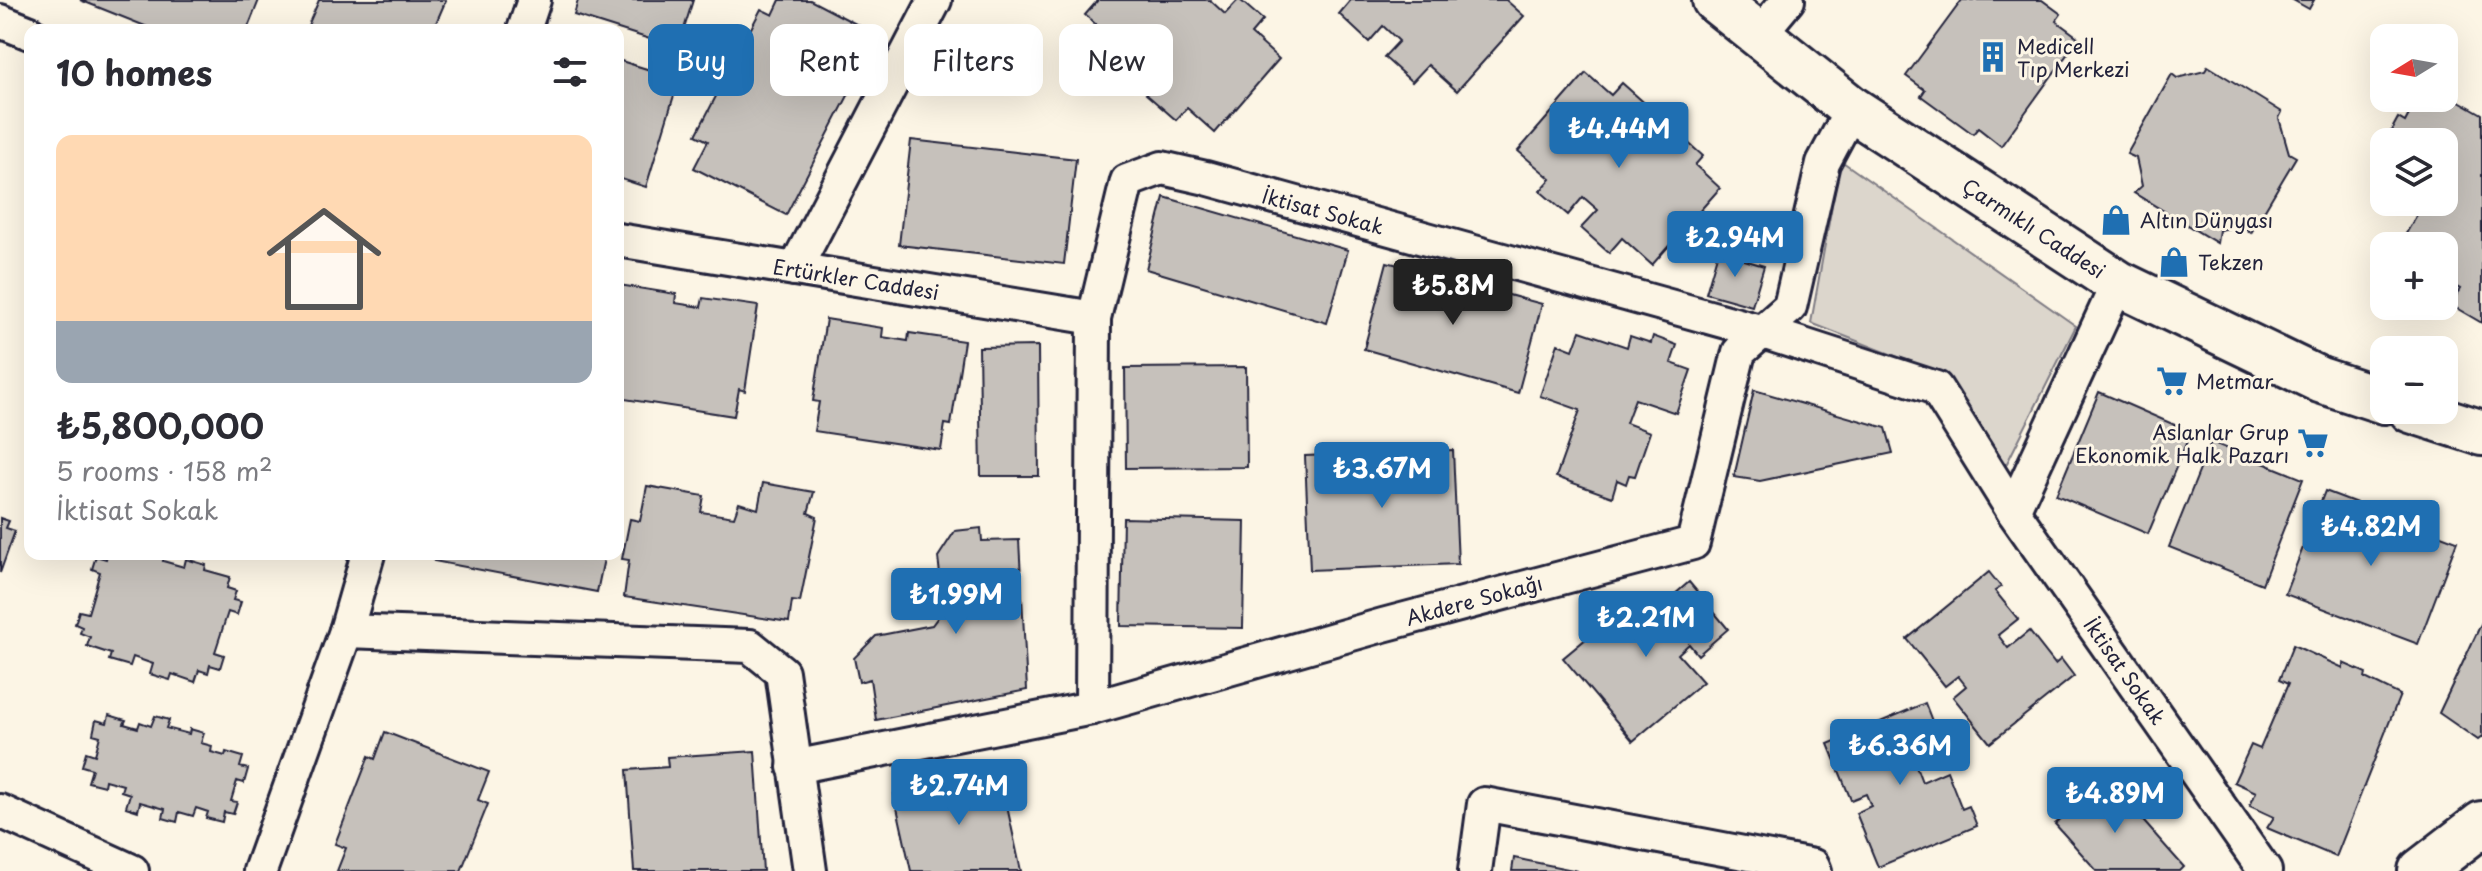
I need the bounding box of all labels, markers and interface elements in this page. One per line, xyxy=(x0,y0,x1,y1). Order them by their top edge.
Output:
chip: Buy xyxy=(648,24,754,96)
chip: Rent xyxy=(770,24,888,96)
chip: Filters xyxy=(904,24,1043,96)
chip: New xyxy=(1059,24,1173,96)
north arrow xyxy=(2370,24,2458,112)
map controls xyxy=(2370,24,2458,424)
place label: Medicell Tıp Merkezi xyxy=(2017,31,2130,84)
building icon: Medicell Tıp Merkezi xyxy=(1976,40,2010,74)
text: 10 homes xyxy=(56,46,212,98)
icon: filters xyxy=(548,50,592,94)
pin: ₺4.44M xyxy=(1554,102,1684,170)
text: ₺4.44M xyxy=(1567,108,1671,147)
button: layers xyxy=(2370,128,2458,216)
street label: Çarmıklı Caddesi xyxy=(1957,171,2111,285)
street label: İktisat Sokak xyxy=(1259,180,1387,242)
icon: home xyxy=(252,187,396,331)
shop icon: Altın Dünyası xyxy=(2099,203,2133,237)
place label: Altın Dünyası xyxy=(2140,205,2273,235)
pin: ₺2.94M xyxy=(1670,211,1800,279)
text: ₺2.94M xyxy=(1685,217,1785,256)
button: + xyxy=(2370,232,2458,320)
shop icon: Tekzen xyxy=(2157,245,2191,279)
place label: Tekzen xyxy=(2198,247,2264,277)
street label: Ertürkler Caddesi xyxy=(771,251,941,307)
pin: ₺5.8M xyxy=(1397,259,1509,327)
text: ₺5.8M xyxy=(1411,265,1495,304)
button: − xyxy=(2370,336,2458,424)
supermarket icon: Metmar xyxy=(2155,364,2189,398)
place label: Metmar xyxy=(2196,366,2273,396)
text: ₺5,800,000 xyxy=(56,399,264,451)
place label: Aslanlar Grup Ekonomik Halk Pazarı xyxy=(2075,417,2289,470)
supermarket icon: Aslanlar Grup Ekonomik Halk Pazarı xyxy=(2296,426,2330,460)
pin: ₺3.67M xyxy=(1317,442,1447,510)
text: ₺3.67M xyxy=(1332,448,1432,487)
text: 5 rooms · 158 m² xyxy=(56,451,273,490)
text: İktisat Sokak xyxy=(56,490,218,529)
pin: ₺4.82M xyxy=(2306,500,2436,568)
text: ₺4.82M xyxy=(2321,506,2421,545)
street label: Akdere Sokağı xyxy=(1402,567,1546,633)
pin: ₺1.99M xyxy=(891,568,1021,636)
text: ₺1.99M xyxy=(909,574,1003,613)
pin: ₺2.21M xyxy=(1581,591,1711,659)
text: ₺2.21M xyxy=(1597,597,1696,636)
street label: İktisat Sokak xyxy=(2077,611,2173,731)
pin: ₺6.36M xyxy=(1835,719,1965,787)
text: ₺6.36M xyxy=(1848,725,1952,764)
pin: ₺2.74M xyxy=(894,759,1024,827)
text: ₺2.74M xyxy=(909,765,1009,804)
pin: ₺4.89M xyxy=(2050,767,2180,835)
text: ₺4.89M xyxy=(2065,773,2165,812)

